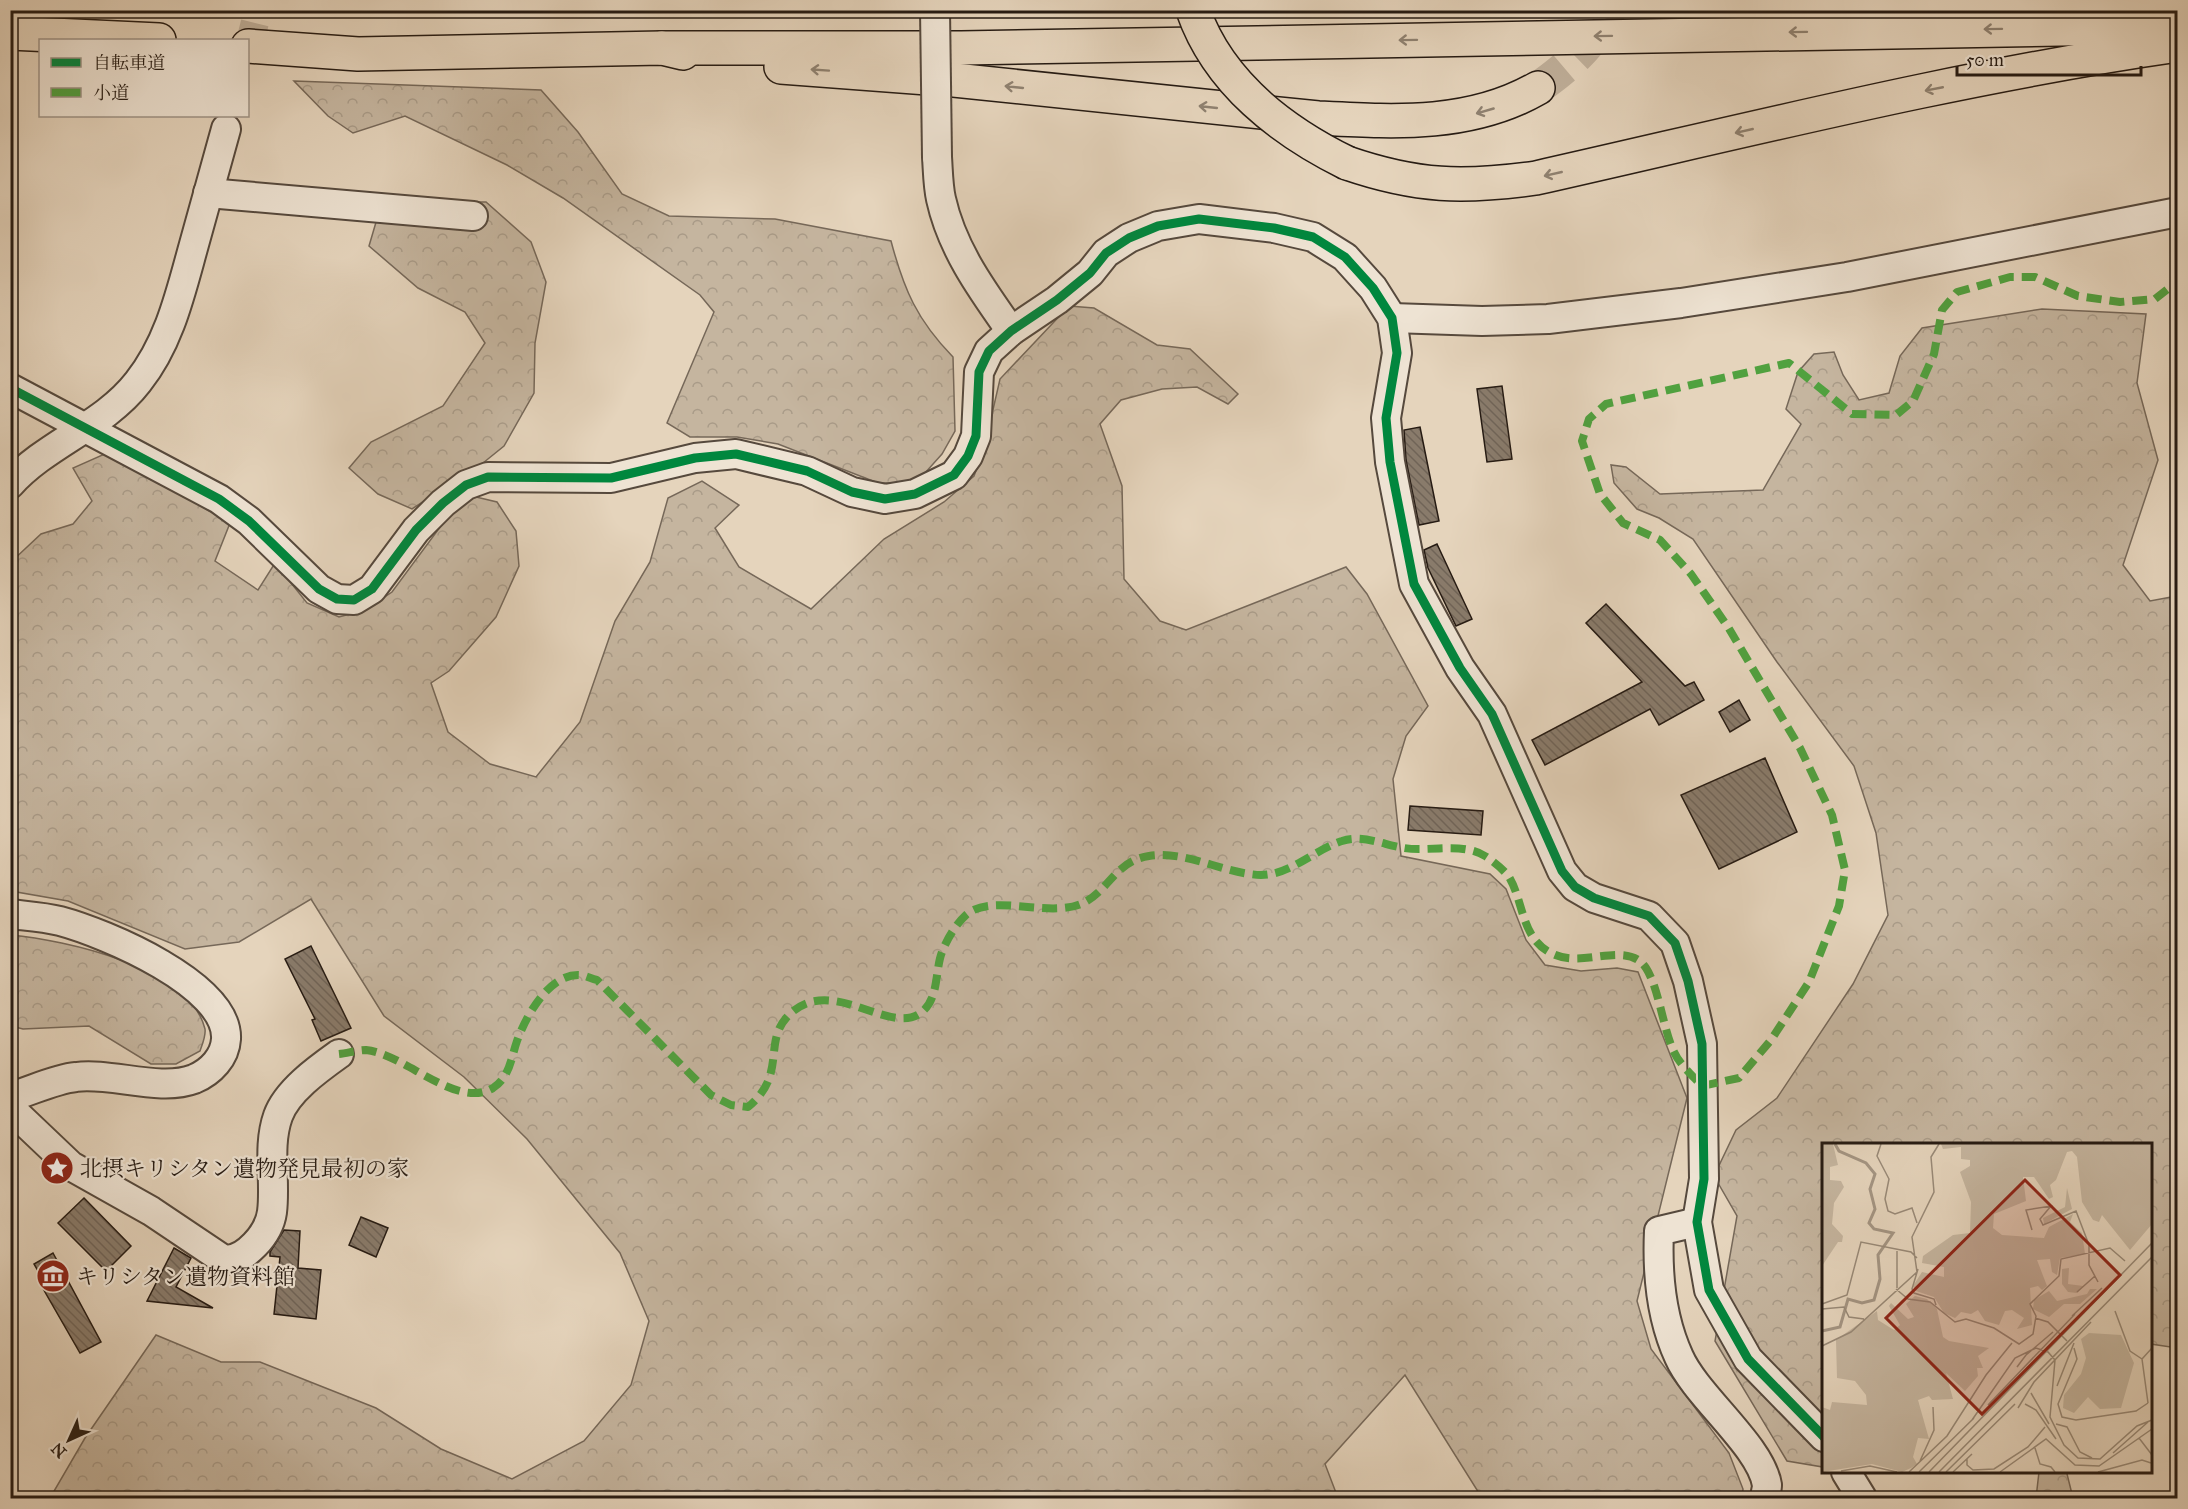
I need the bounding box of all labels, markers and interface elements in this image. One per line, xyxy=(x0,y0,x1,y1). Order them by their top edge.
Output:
one-way arrow xyxy=(1984,23,2004,35)
one-way arrow xyxy=(1789,27,1809,38)
one-way arrow xyxy=(1594,30,1614,42)
one-way arrow xyxy=(1399,34,1419,45)
legend xyxy=(39,39,249,117)
scale bar xyxy=(1957,39,2142,77)
text: 50 m xyxy=(1966,49,2004,71)
text: 自転車道 xyxy=(93,52,165,74)
one-way arrow xyxy=(810,65,830,76)
one-way arrow xyxy=(1005,81,1024,92)
text: 小道 xyxy=(93,82,129,104)
one-way arrow xyxy=(1925,84,1944,95)
one-way arrow xyxy=(1198,101,1218,112)
one-way arrow xyxy=(1476,106,1495,117)
one-way arrow xyxy=(1734,126,1754,137)
one-way arrow xyxy=(1544,169,1564,180)
inset map xyxy=(1822,1143,2152,1473)
place icon: 北摂キリシタン遺物発見最初の家 xyxy=(39,1150,75,1186)
place label: 北摂キリシタン遺物発見最初の家 xyxy=(80,1155,409,1182)
museum icon: キリシタン遺物資料館 xyxy=(35,1258,71,1294)
place label: キリシタン遺物資料館 xyxy=(76,1263,295,1290)
north arrow xyxy=(39,1410,99,1470)
text: N xyxy=(47,1438,70,1462)

